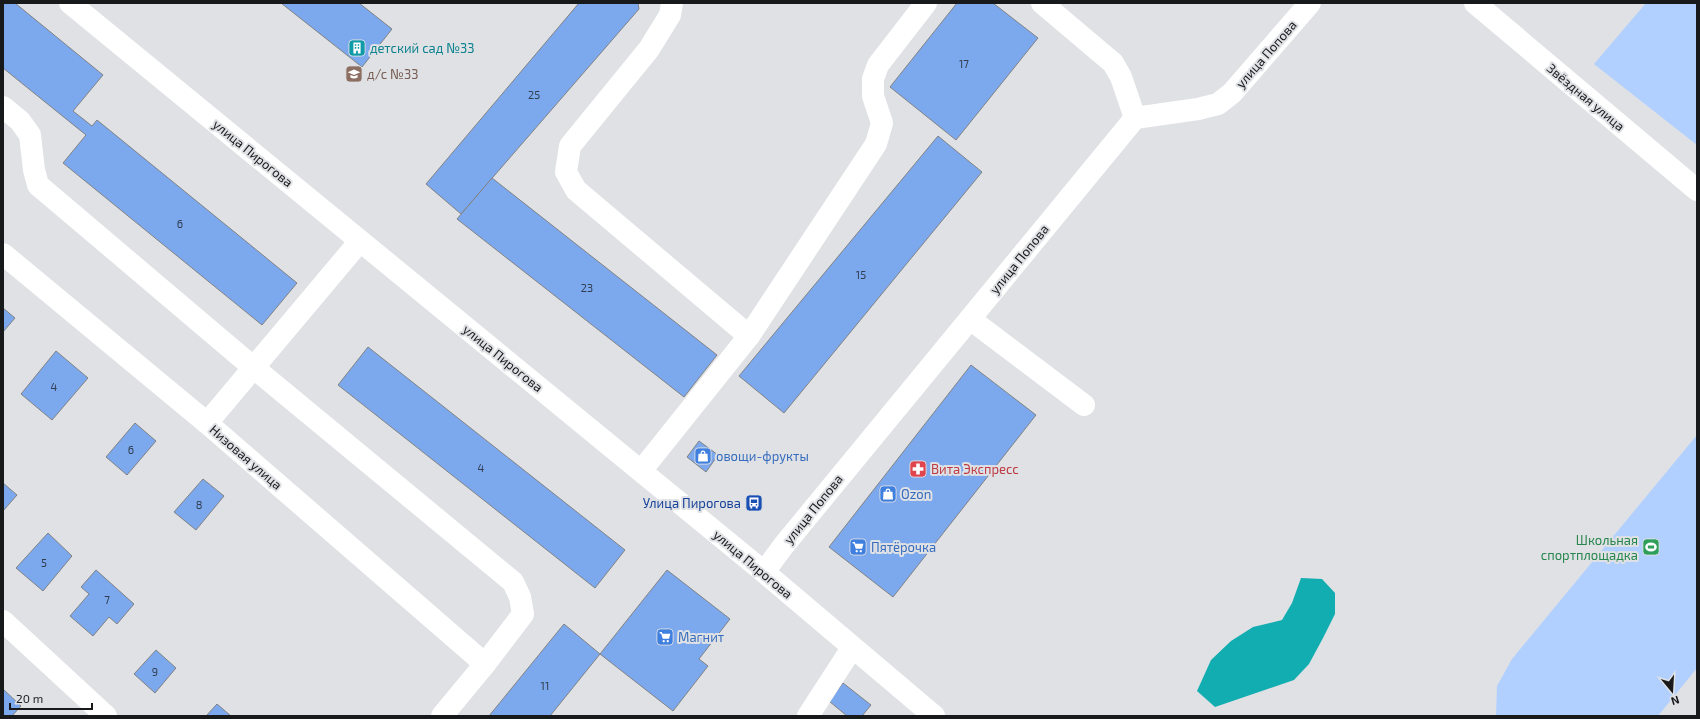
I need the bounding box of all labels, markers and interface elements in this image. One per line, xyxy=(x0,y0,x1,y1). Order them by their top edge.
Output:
street label: улица Попова xyxy=(1232,17,1300,91)
building icon: детский сад №33 xyxy=(347,38,367,58)
place label: детский сад №33 xyxy=(370,40,475,56)
house number: 17 xyxy=(959,57,969,70)
street label: Звёздная улица xyxy=(1544,60,1628,134)
school or university icon: д/с №33 xyxy=(344,64,364,84)
place label: д/с №33 xyxy=(367,66,418,82)
house number: 25 xyxy=(528,88,540,101)
street label: улица Пирогова xyxy=(210,116,296,190)
house number: 6 xyxy=(177,217,183,230)
street label: улица Попова xyxy=(986,221,1052,297)
house number: 15 xyxy=(856,268,866,281)
house number: 23 xyxy=(581,281,593,294)
street label: улица Пирогова xyxy=(460,321,546,395)
house number: 4 xyxy=(51,380,58,393)
street label: Низовая улица xyxy=(206,421,286,493)
house number: 6 xyxy=(128,443,134,456)
shop icon: овощи-фрукты xyxy=(693,446,713,466)
place label: овощи-фрукты xyxy=(716,448,809,464)
pharmacy icon: Вита Экспресс xyxy=(908,459,928,479)
house number: 4 xyxy=(478,461,485,474)
place label: Вита Экспресс xyxy=(931,461,1019,477)
street label: улица Попова xyxy=(780,471,846,547)
shop icon: Ozon xyxy=(878,484,898,504)
place label: Ozon xyxy=(901,486,931,502)
bus stop icon: Улица Пирогова xyxy=(744,493,764,513)
place label: Улица Пирогова xyxy=(643,495,741,511)
house number: 8 xyxy=(196,498,202,511)
street label: улица Пирогова xyxy=(710,526,796,602)
place label: Школьная спортплощадка xyxy=(1541,532,1638,563)
supermarket icon: Пятёрочка xyxy=(848,537,868,557)
sports icon: Школьная спортплощадка xyxy=(1641,537,1661,557)
place label: Пятёрочка xyxy=(871,539,936,555)
house number: 5 xyxy=(41,556,47,569)
house number: 7 xyxy=(104,593,110,606)
supermarket icon: Магнит xyxy=(655,627,675,647)
place label: Магнит xyxy=(678,629,725,645)
house number: 9 xyxy=(152,665,158,678)
north arrow xyxy=(1652,671,1692,711)
house number: 11 xyxy=(541,679,549,692)
scale bar xyxy=(10,685,92,711)
text: 20 m xyxy=(16,691,43,705)
text: N xyxy=(1669,694,1681,708)

